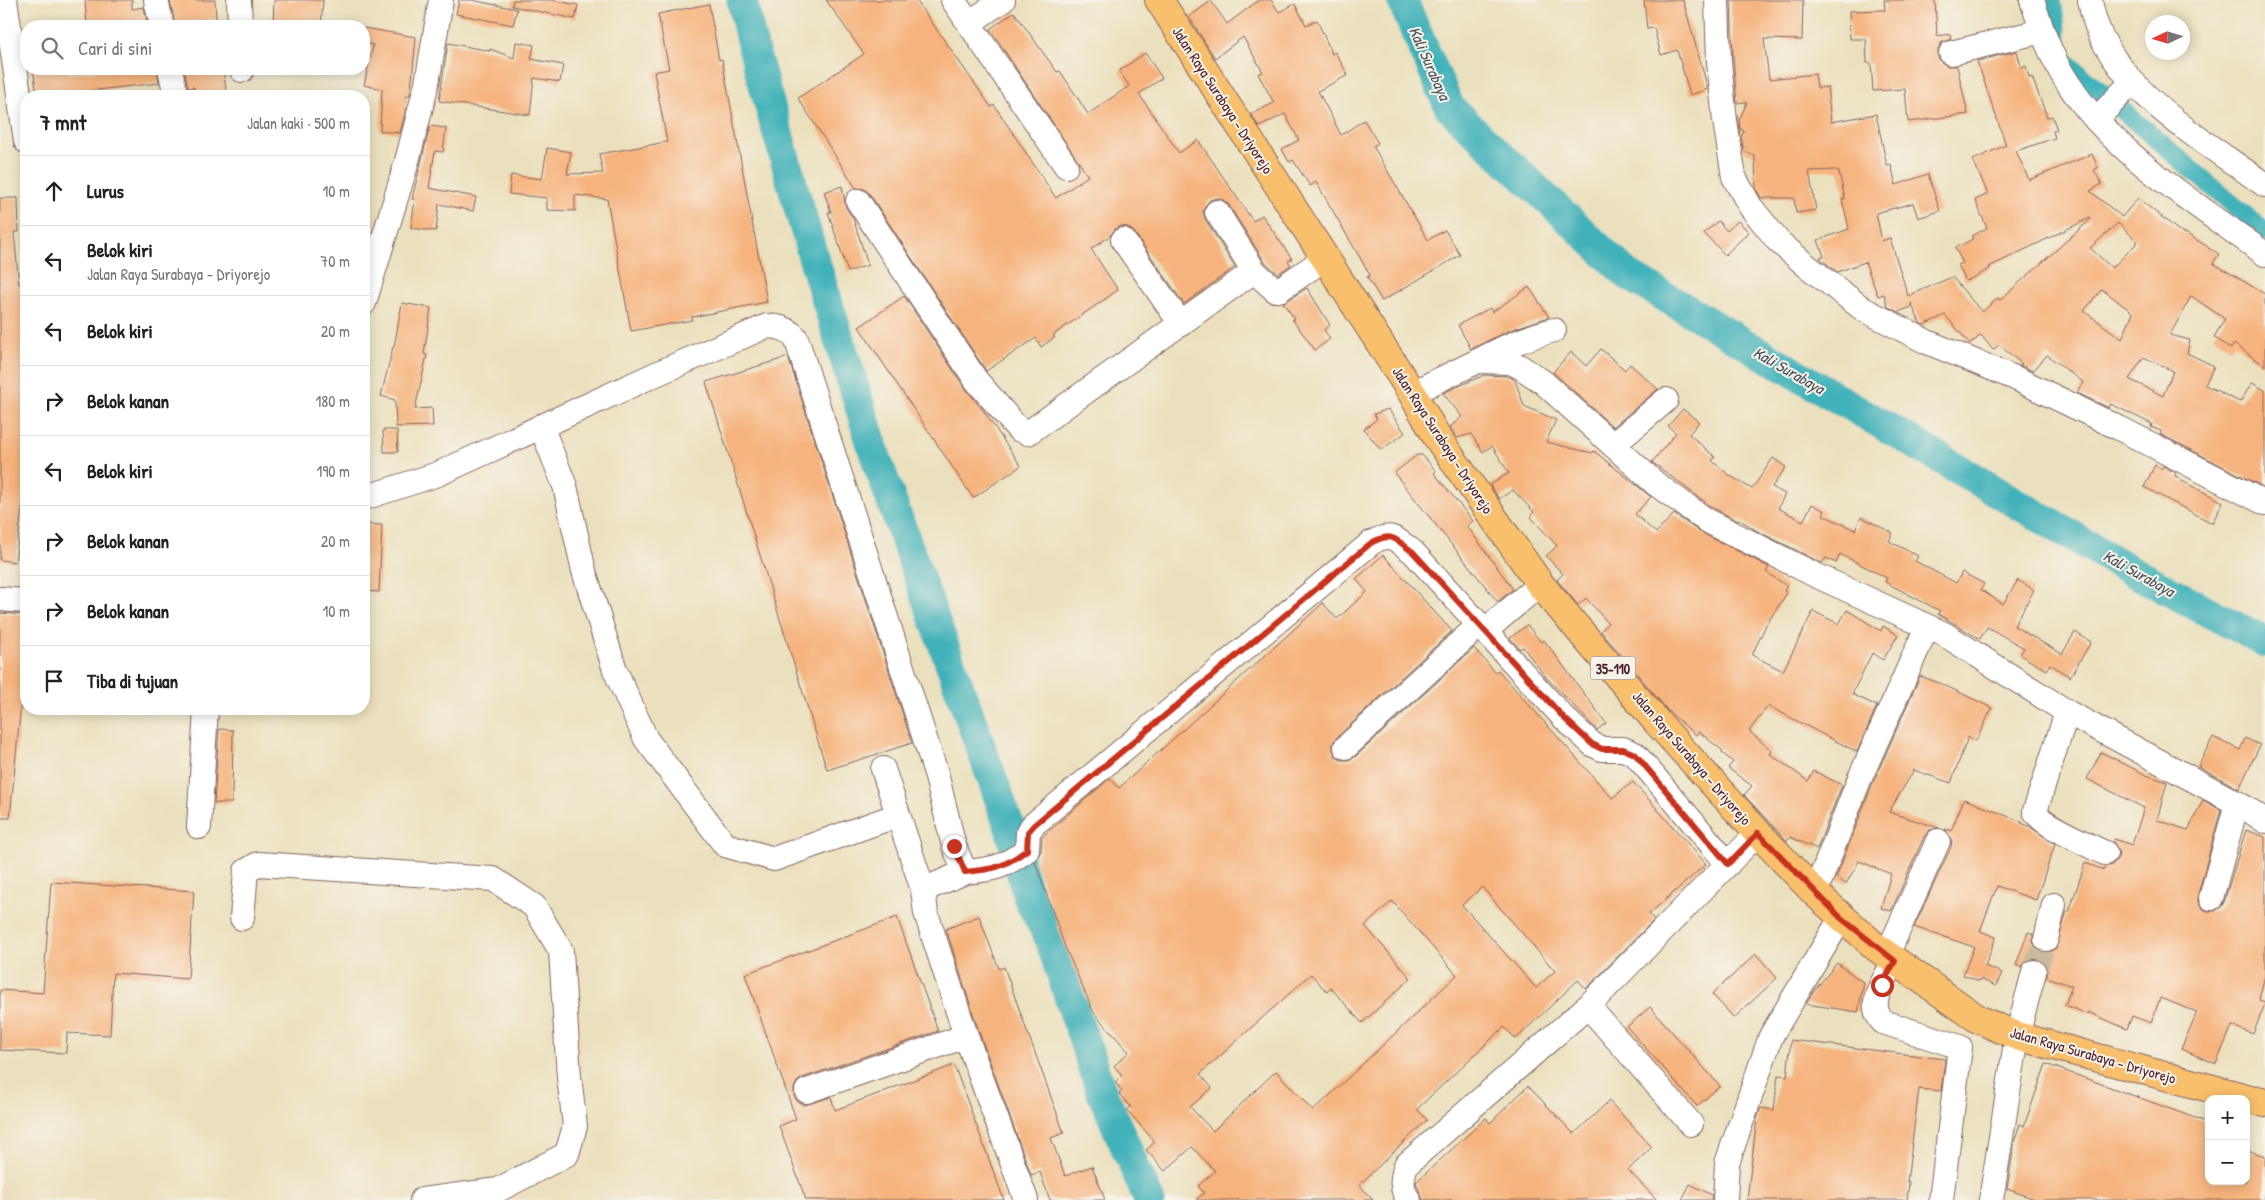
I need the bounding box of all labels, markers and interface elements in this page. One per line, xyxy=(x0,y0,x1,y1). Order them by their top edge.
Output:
north arrow xyxy=(2145,15,2190,60)
search box xyxy=(20,20,370,75)
street label: Jalan Raya Surabaya - Driyorejo xyxy=(1167,22,1279,178)
water label: Kali Surabaya xyxy=(1404,23,1457,105)
icon: search xyxy=(38,34,66,62)
text: Cari di sini xyxy=(78,35,152,61)
text: 7 mnt xyxy=(40,108,86,137)
text: Jalan kaki · 500 m xyxy=(247,112,350,134)
icon: ahead xyxy=(40,177,68,205)
text: Lurus xyxy=(87,178,124,204)
text: 10 m xyxy=(322,180,350,202)
text: Belok kiri xyxy=(87,237,153,263)
icon: left xyxy=(40,247,68,275)
text: 70 m xyxy=(320,250,350,272)
text: Jalan Raya Surabaya - Driyorejo xyxy=(87,263,270,285)
icon: left xyxy=(40,317,68,345)
text: Belok kiri xyxy=(87,318,153,344)
text: 20 m xyxy=(321,320,350,342)
water label: Kali Surabaya xyxy=(1750,341,1830,400)
street label: Jalan Raya Surabaya - Driyorejo xyxy=(1387,362,1499,518)
icon: right xyxy=(40,387,68,415)
text: Belok kanan xyxy=(87,388,169,414)
text: 180 m xyxy=(316,390,350,412)
icon: left xyxy=(40,457,68,485)
text: Belok kiri xyxy=(87,458,153,484)
text: 190 m xyxy=(317,460,350,482)
icon: right xyxy=(40,527,68,555)
text: Belok kanan xyxy=(87,528,169,554)
text: 20 m xyxy=(321,530,350,552)
water label: Kali Surabaya xyxy=(2099,544,2180,602)
icon: right xyxy=(40,597,68,625)
text: Belok kanan xyxy=(87,598,169,624)
text: 10 m xyxy=(322,600,350,622)
road number: 35-110 xyxy=(1590,656,1636,680)
icon: arrive xyxy=(40,667,68,695)
text: Tiba di tujuan xyxy=(87,668,178,694)
street label: Jalan Raya Surabaya - Driyorejo xyxy=(1628,686,1756,830)
route end xyxy=(943,835,966,858)
route start xyxy=(1871,974,1894,997)
street label: Jalan Raya Surabaya - Driyorejo xyxy=(2008,1021,2178,1089)
map controls xyxy=(2205,1095,2250,1185)
button: + xyxy=(2205,1095,2250,1140)
button: − xyxy=(2205,1140,2250,1185)

